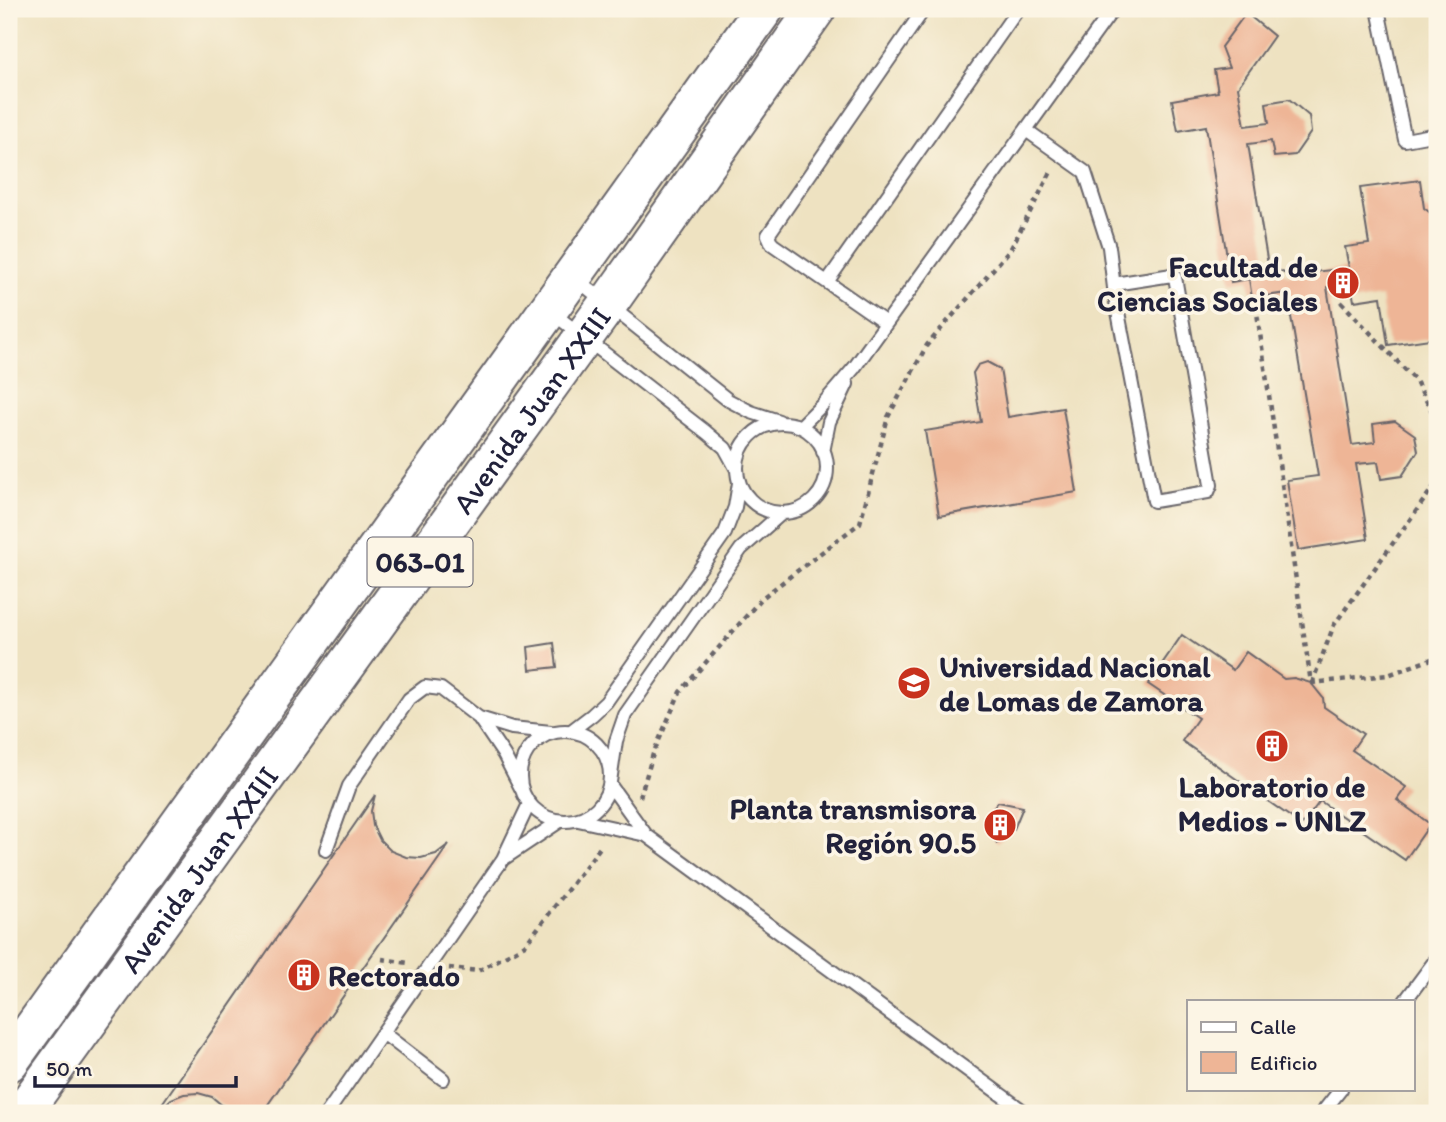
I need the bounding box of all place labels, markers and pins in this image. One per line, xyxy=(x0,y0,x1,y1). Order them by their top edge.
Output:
place label: Facultad de Ciencias Sociales xyxy=(1097,248,1318,319)
building icon: Facultad de Ciencias Sociales xyxy=(1324,264,1362,302)
place label: Universidad Nacional de Lomas de Zamora xyxy=(939,648,1211,719)
school or university icon: Universidad Nacional de Lomas de Zamora xyxy=(895,664,933,702)
building icon: Laboratorio de Medios - UNLZ xyxy=(1253,727,1291,765)
place label: Laboratorio de Medios - UNLZ xyxy=(1178,768,1367,839)
place label: Planta transmisora Región 90.5 xyxy=(729,790,976,861)
building icon: Planta transmisora Región 90.5 xyxy=(981,806,1019,844)
building icon: Rectorado xyxy=(285,956,323,994)
place label: Rectorado xyxy=(328,957,460,994)

